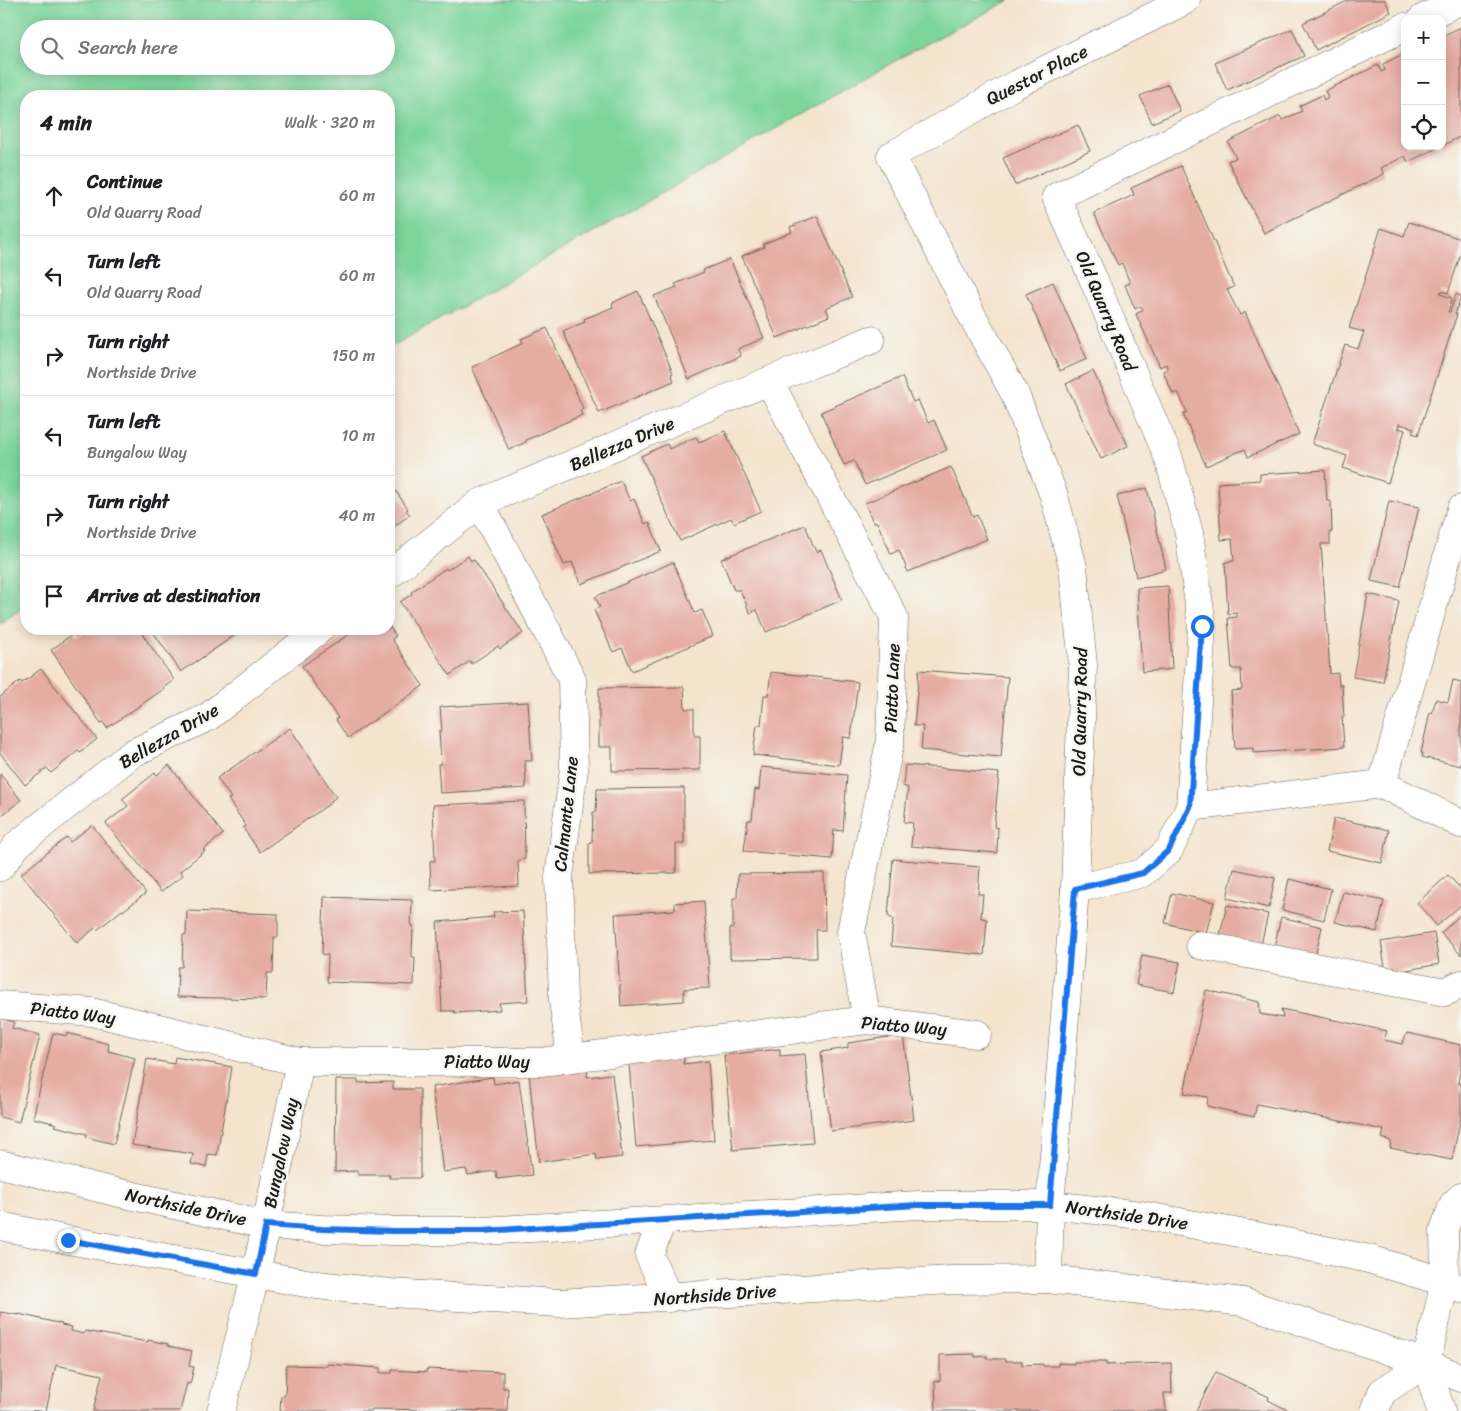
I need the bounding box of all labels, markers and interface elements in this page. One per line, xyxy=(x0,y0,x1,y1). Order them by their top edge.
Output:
map controls xyxy=(1401,15,1446,150)
button: + xyxy=(1401,15,1446,60)
search box xyxy=(20,20,395,75)
text: Search here xyxy=(78,31,178,64)
icon: search xyxy=(38,34,66,62)
street label: Questor Place xyxy=(980,36,1094,114)
button: − xyxy=(1401,60,1446,105)
text: 4 min xyxy=(40,104,92,142)
button: locate xyxy=(1401,105,1446,150)
text: Walk · 320 m xyxy=(284,108,375,137)
text: Continue xyxy=(87,165,163,198)
text: 60 m xyxy=(339,181,375,210)
icon: ahead xyxy=(40,182,68,210)
text: Old Quarry Road xyxy=(87,198,201,227)
text: Turn left xyxy=(87,245,160,278)
street label: Old Quarry Road xyxy=(1066,246,1146,378)
text: 60 m xyxy=(339,261,375,290)
icon: left xyxy=(40,262,68,290)
text: Old Quarry Road xyxy=(87,278,201,307)
text: Turn right xyxy=(87,325,169,358)
text: 150 m xyxy=(332,341,375,370)
icon: right xyxy=(40,342,68,370)
text: Northside Drive xyxy=(87,358,196,387)
text: Turn left xyxy=(87,405,160,438)
street label: Bellezza Drive xyxy=(564,407,680,481)
text: 10 m xyxy=(342,421,375,450)
icon: left xyxy=(40,422,68,450)
text: Bungalow Way xyxy=(87,438,187,467)
text: Turn right xyxy=(87,485,169,518)
text: 40 m xyxy=(338,501,375,530)
icon: right xyxy=(40,502,68,530)
text: Northside Drive xyxy=(87,518,196,547)
text: Arrive at destination xyxy=(87,579,260,612)
icon: arrive xyxy=(40,582,68,610)
route start xyxy=(1191,615,1214,638)
street label: Piatto Lane xyxy=(874,643,910,733)
street label: Old Quarry Road xyxy=(1063,646,1097,776)
street label: Bellezza Drive xyxy=(113,694,225,778)
street label: Calmante Lane xyxy=(544,755,588,873)
street label: Piatto Way xyxy=(28,992,118,1034)
street label: Piatto Way xyxy=(860,1006,949,1046)
street label: Piatto Way xyxy=(444,1046,531,1078)
street label: Bungalow Way xyxy=(254,1094,308,1211)
street label: Northside Drive xyxy=(122,1179,250,1235)
street label: Northside Drive xyxy=(1064,1191,1190,1239)
route end xyxy=(57,1229,80,1252)
street label: Northside Drive xyxy=(652,1275,778,1315)

